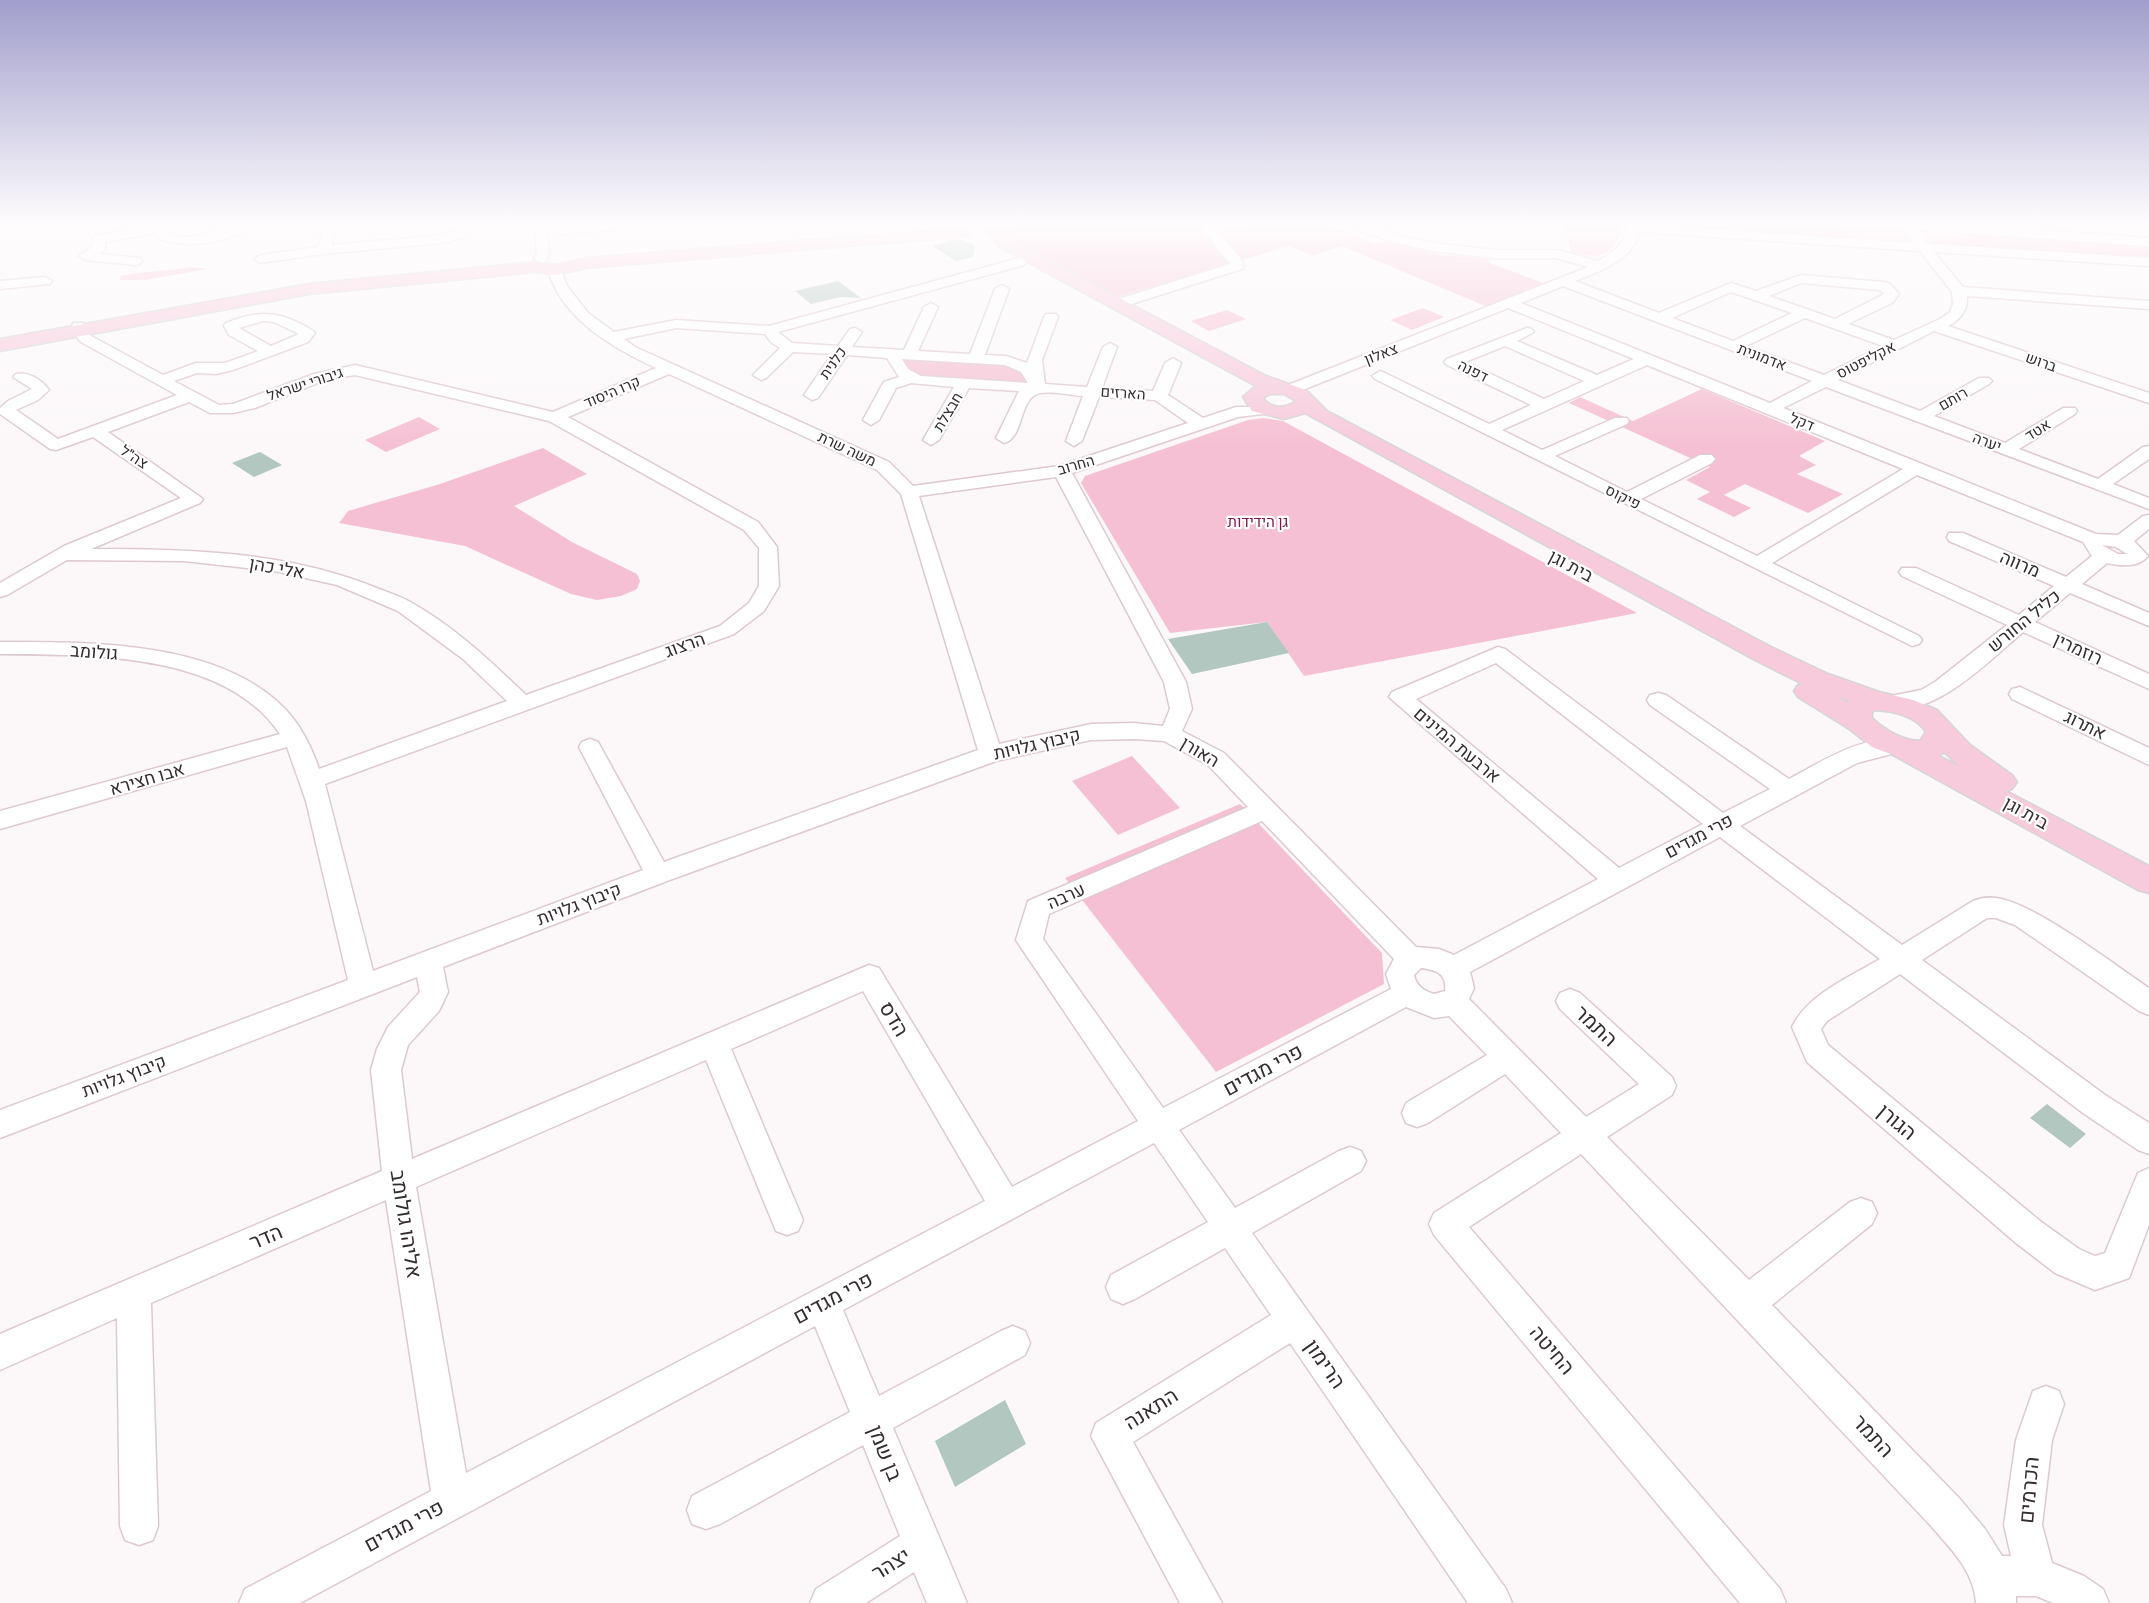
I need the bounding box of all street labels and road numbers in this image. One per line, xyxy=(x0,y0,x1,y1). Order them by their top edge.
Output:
street label: אקליפטוס xyxy=(1833,337,1899,383)
street label: צאלון xyxy=(1362,339,1400,369)
street label: אדמונית xyxy=(1735,340,1789,374)
street label: כלנית xyxy=(816,343,850,383)
street label: ברוש xyxy=(2023,348,2059,376)
street label: דפנה xyxy=(1455,356,1491,386)
street label: גיבורי ישראל xyxy=(265,363,346,405)
street label: קרו היסוד xyxy=(581,372,643,412)
street label: הארזים xyxy=(1100,382,1146,404)
street label: רותם xyxy=(1935,384,1971,414)
street label: חבצלת xyxy=(929,389,967,435)
street label: דקל xyxy=(1787,409,1817,435)
street label: אטד xyxy=(2022,415,2054,445)
street label: משה שרת xyxy=(815,428,879,470)
street label: יערה xyxy=(1970,428,2004,456)
street label: צה"ל xyxy=(117,441,151,473)
street label: החרוב xyxy=(1055,451,1097,479)
street label: פיקוס xyxy=(1602,481,1644,513)
street label: בית וגן xyxy=(1545,545,1598,587)
street label: מרווה xyxy=(1997,546,2043,582)
street label: אלי כהן xyxy=(248,552,306,584)
street label: כליל החורש xyxy=(1983,585,2065,657)
street label: הרצוג xyxy=(662,628,708,662)
street label: רוזמרין xyxy=(2050,628,2106,670)
street label: גולומב xyxy=(69,639,119,665)
street label: ארבעת המינים xyxy=(1409,702,1505,788)
street label: אתרוג xyxy=(2060,705,2110,745)
street label: קיבוץ גלויות xyxy=(991,723,1083,765)
street label: האורן xyxy=(1177,732,1223,772)
street label: אבו חצירא xyxy=(107,758,187,800)
street label: בית וגן xyxy=(2000,792,2053,834)
street label: פרי מגדים xyxy=(1661,809,1737,863)
street label: קיבוץ גלויות xyxy=(534,878,624,930)
street label: ערבה xyxy=(1044,878,1088,914)
street label: הדס xyxy=(874,997,915,1041)
street label: התמר xyxy=(1570,1000,1623,1052)
street label: פרי מגדים xyxy=(1219,1038,1307,1101)
street label: קיבוץ גלויות xyxy=(79,1050,169,1102)
street label: הגורן xyxy=(1873,1098,1922,1145)
street label: אליהו גולומב xyxy=(386,1168,427,1280)
street label: הדר xyxy=(245,1218,286,1255)
street label: פרי מגדים xyxy=(789,1266,877,1329)
street label: החיטה xyxy=(1525,1320,1580,1379)
street label: הרימון xyxy=(1300,1334,1351,1393)
street label: התאנה xyxy=(1119,1382,1182,1435)
street label: התמר xyxy=(1847,1409,1899,1462)
street label: בן שמן xyxy=(863,1421,908,1484)
street label: הכרמים xyxy=(2013,1456,2044,1524)
street label: פרי מגדים xyxy=(360,1494,448,1557)
street label: יצהר xyxy=(867,1542,915,1585)

